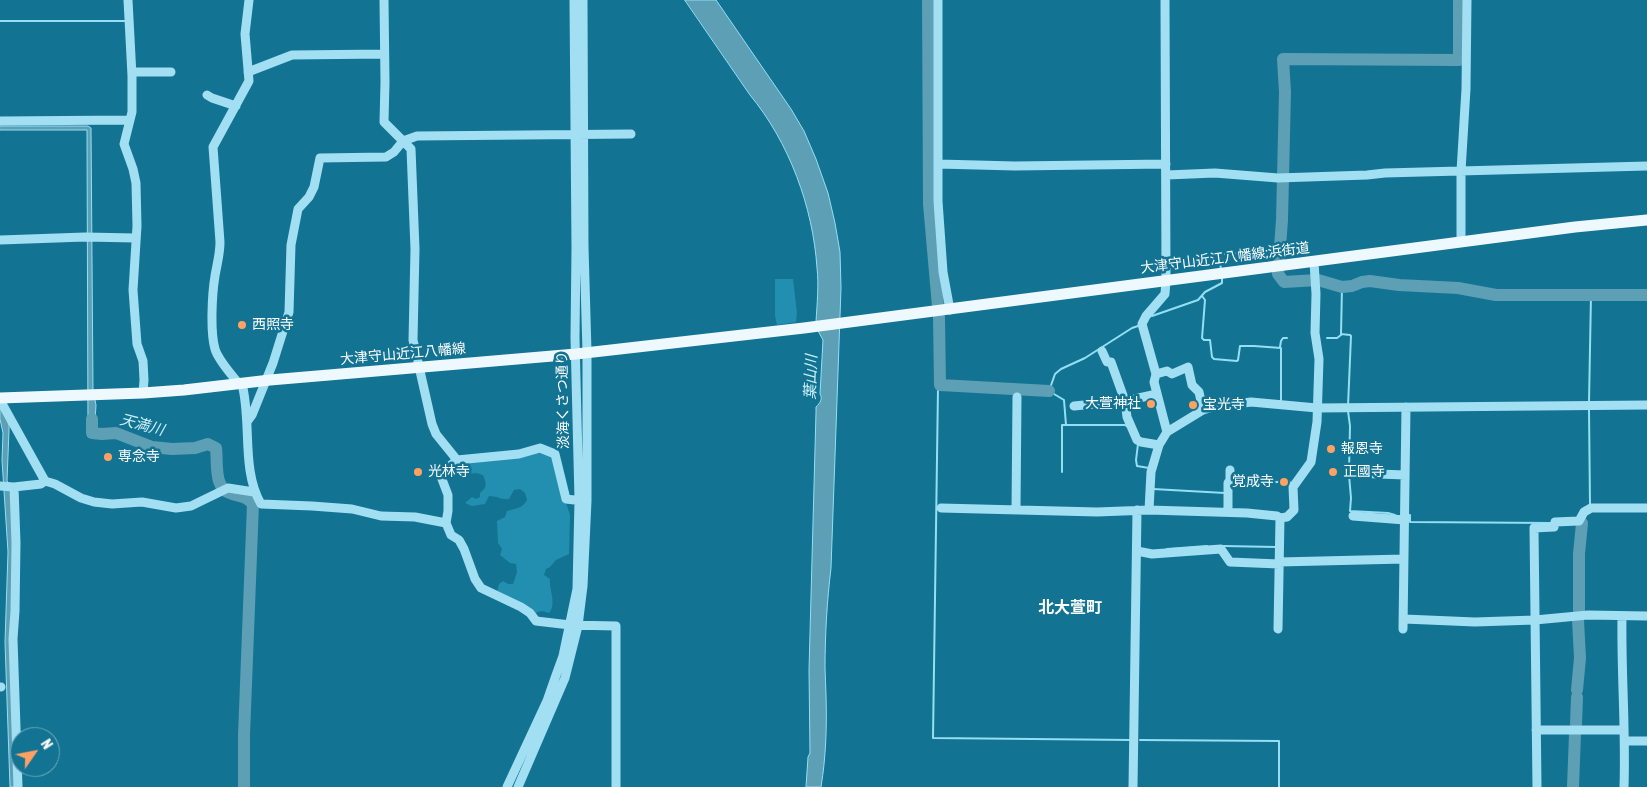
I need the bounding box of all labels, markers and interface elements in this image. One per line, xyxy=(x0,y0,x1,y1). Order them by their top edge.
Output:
street label: 大津守山近江八幡線;浜街道 xyxy=(1139,239,1311,277)
place label: 西照寺 xyxy=(252,317,294,333)
marker: 西照寺 xyxy=(236,319,248,331)
street label: 大津守山近江八幡線 xyxy=(340,340,466,368)
street label: 淡海くさつ通り xyxy=(554,351,572,449)
water label: 葉山川 xyxy=(801,354,821,400)
place label: 大萱神社 xyxy=(1085,396,1141,412)
place label: 宝光寺 xyxy=(1203,397,1245,413)
marker: 大萱神社 xyxy=(1145,398,1157,410)
marker: 宝光寺 xyxy=(1187,399,1199,411)
water label: 天満川 xyxy=(118,410,166,440)
place label: 報恩寺 xyxy=(1341,441,1383,457)
marker: 報恩寺 xyxy=(1325,443,1337,455)
place label: 専念寺 xyxy=(118,449,160,465)
marker: 専念寺 xyxy=(102,451,114,463)
place label: 光林寺 xyxy=(428,464,470,480)
place label: 正國寺 xyxy=(1343,464,1385,480)
marker: 光林寺 xyxy=(412,466,424,478)
marker: 正國寺 xyxy=(1327,466,1339,478)
place label: 覚成寺 xyxy=(1232,474,1274,490)
marker: 覚成寺 xyxy=(1278,476,1290,488)
district label: 北大萱町 xyxy=(1038,598,1102,618)
north arrow xyxy=(10,727,60,777)
text: N xyxy=(38,737,56,752)

